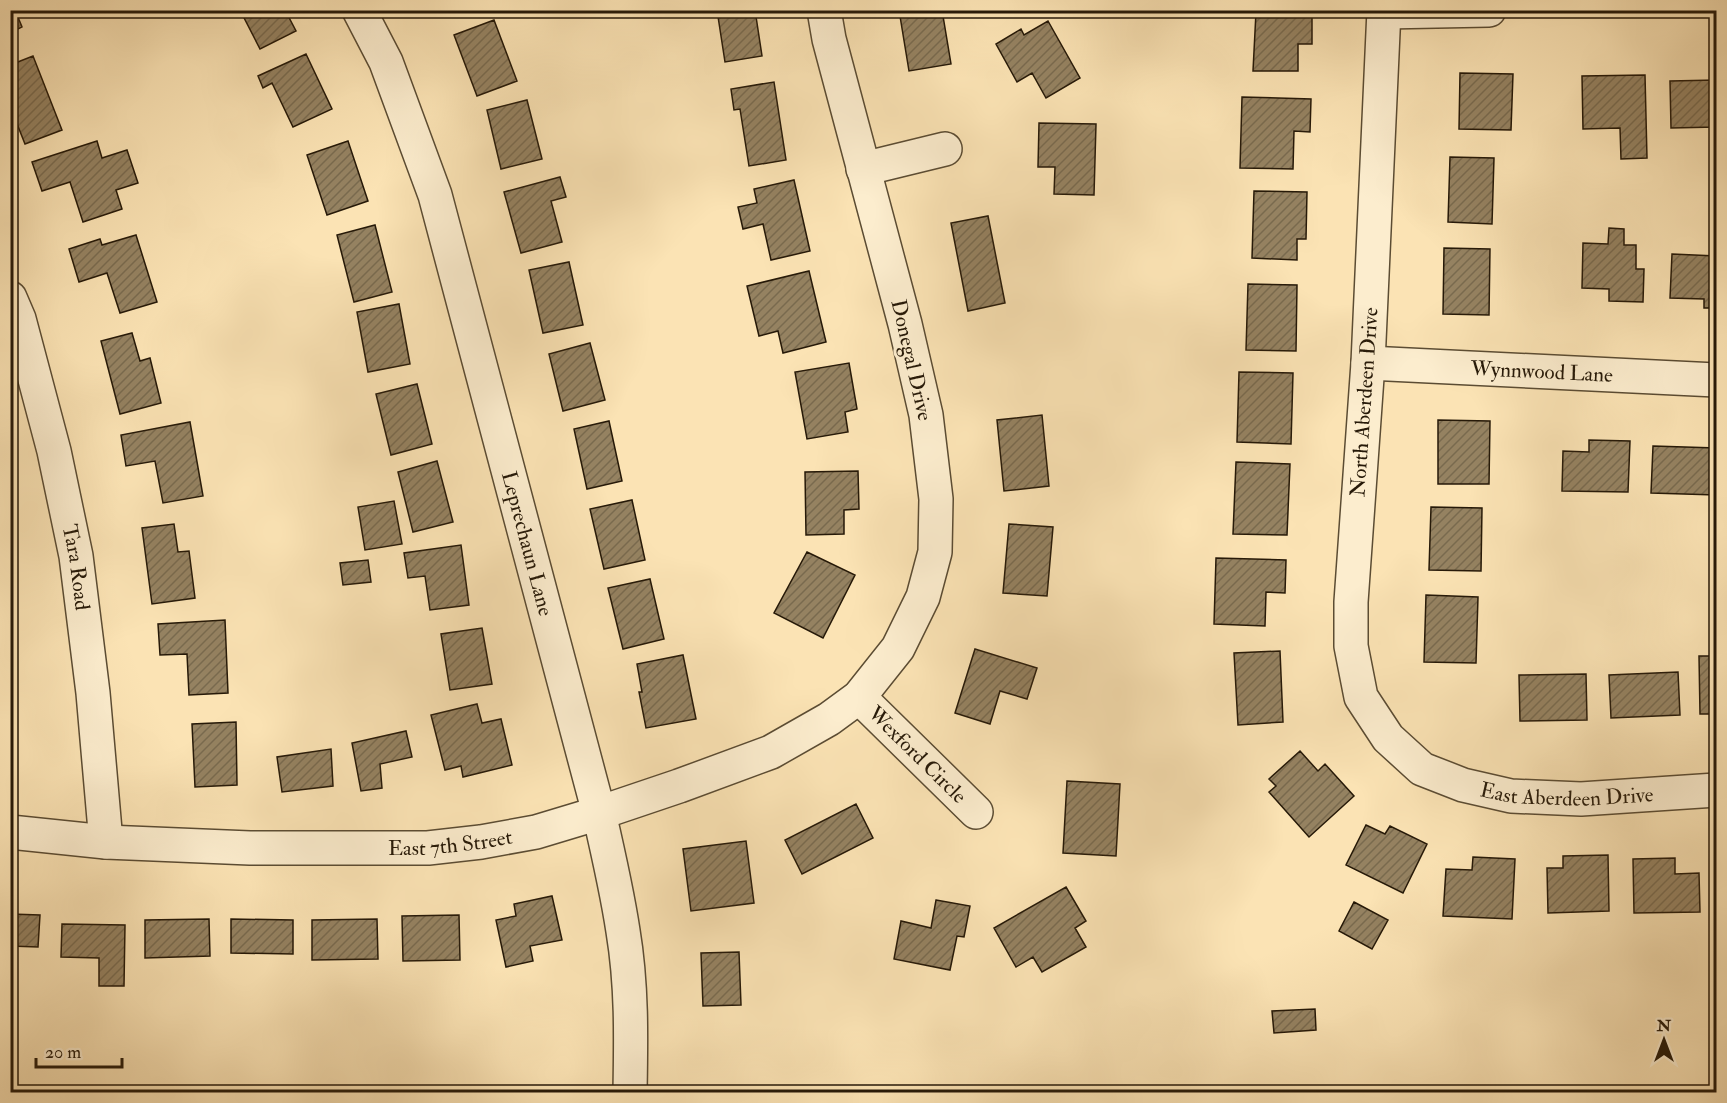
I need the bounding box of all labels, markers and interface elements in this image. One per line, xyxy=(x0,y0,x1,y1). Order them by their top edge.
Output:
street label: Donegal Drive xyxy=(884,297,939,424)
street label: North Aberdeen Drive xyxy=(1344,306,1385,498)
street label: Wynnwood Lane xyxy=(1469,355,1614,389)
street label: Leprechaun Lane xyxy=(495,468,559,619)
street label: Tara Road xyxy=(56,522,96,613)
street label: Wexford Circle xyxy=(861,700,972,809)
street label: East Aberdeen Drive xyxy=(1478,776,1654,813)
street label: East 7th Street xyxy=(388,824,515,862)
north arrow xyxy=(1634,1010,1694,1070)
text: N xyxy=(1656,1016,1672,1036)
scale bar xyxy=(36,1031,122,1069)
text: 20 m xyxy=(45,1041,81,1064)

